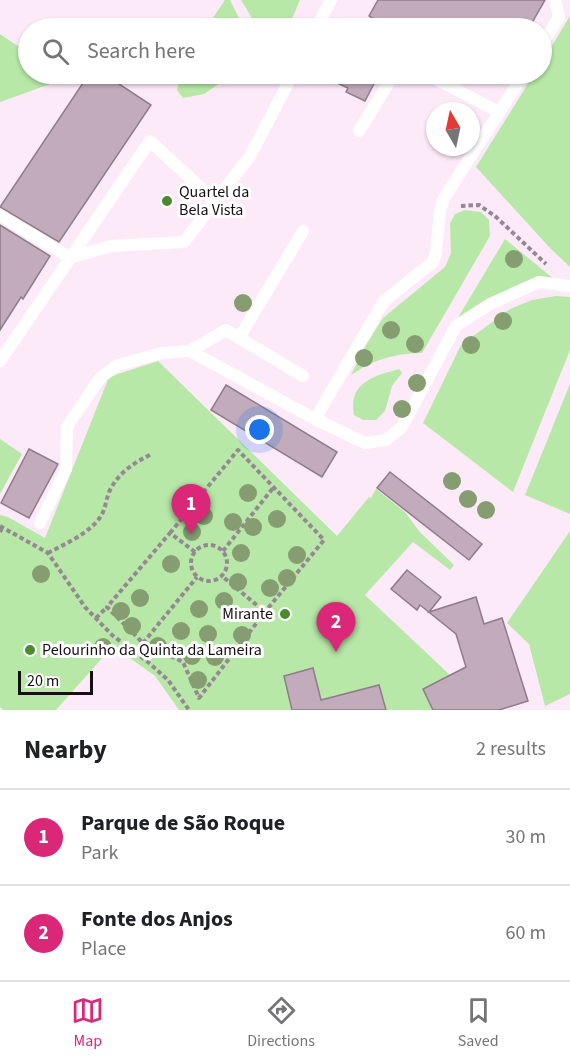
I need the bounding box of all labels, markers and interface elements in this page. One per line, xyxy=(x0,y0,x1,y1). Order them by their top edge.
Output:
search box xyxy=(18,18,552,84)
icon: search xyxy=(39,35,72,68)
text: Search here xyxy=(87,35,195,67)
north arrow xyxy=(426,102,480,156)
place label: Quartel da Bela Vista xyxy=(179,181,249,221)
marker: Quartel da Bela Vista xyxy=(160,194,174,208)
your location xyxy=(245,415,274,444)
pin: 1 xyxy=(172,484,210,534)
pin: 2 xyxy=(316,602,356,652)
place label: Mirante xyxy=(222,603,273,625)
marker: Mirante xyxy=(278,607,292,621)
place label: Pelourinho da Quinta da Lameira xyxy=(42,639,262,661)
marker: Pelourinho da Quinta da Lameira xyxy=(23,643,37,657)
scale bar xyxy=(18,668,93,696)
text: 20 m xyxy=(27,670,59,692)
text: Nearby xyxy=(24,731,107,768)
text: 2 results xyxy=(476,735,546,763)
text: Parque de São Roque xyxy=(81,807,285,839)
text: 1 xyxy=(38,823,49,851)
text: 30 m xyxy=(506,823,546,851)
text: Park xyxy=(81,839,118,867)
text: Fonte dos Anjos xyxy=(81,903,233,935)
text: 2 xyxy=(38,919,49,947)
text: 60 m xyxy=(506,919,546,947)
text: Place xyxy=(81,935,126,963)
tab: Map xyxy=(71,994,104,1052)
tab: Directions xyxy=(247,994,315,1052)
tab: Saved xyxy=(458,994,499,1052)

